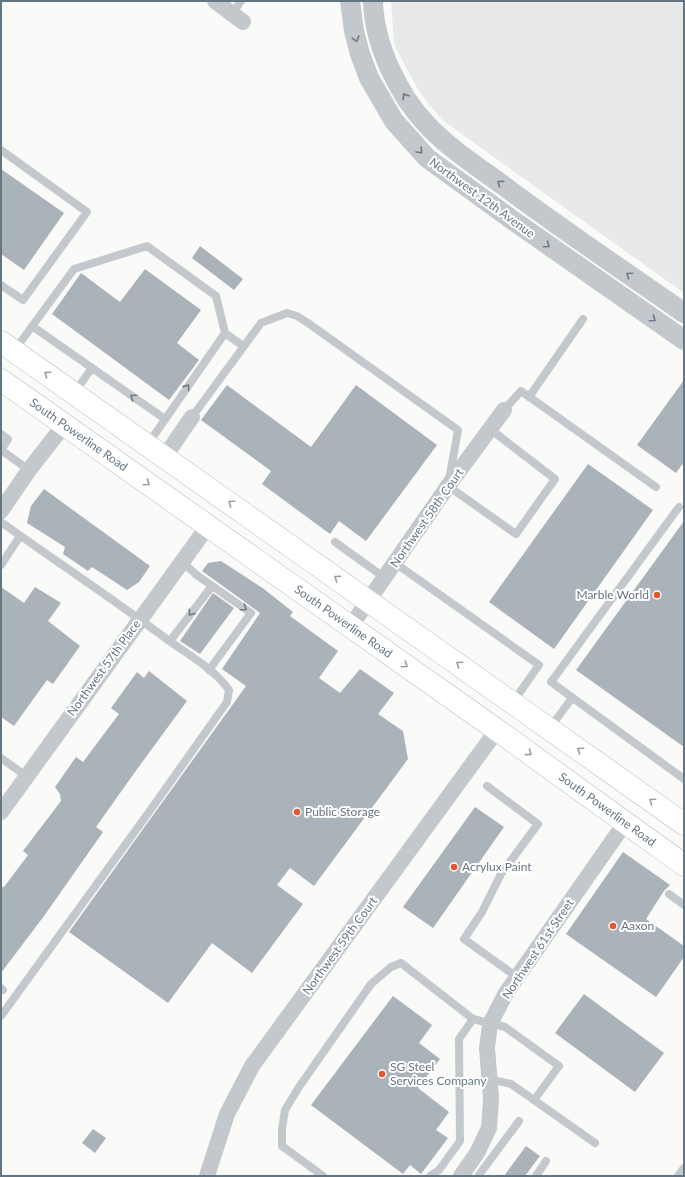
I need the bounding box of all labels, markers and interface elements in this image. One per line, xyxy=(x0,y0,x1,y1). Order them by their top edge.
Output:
one-way arrow xyxy=(351,36,360,43)
one-way arrow xyxy=(402,93,410,100)
one-way arrow xyxy=(415,146,423,154)
street label: Northwest 12th Avenue xyxy=(427,154,538,241)
one-way arrow xyxy=(498,181,505,188)
one-way arrow xyxy=(543,240,550,248)
one-way arrow xyxy=(626,272,633,280)
one-way arrow xyxy=(649,314,656,321)
one-way arrow xyxy=(44,371,51,379)
one-way arrow xyxy=(182,384,190,391)
one-way arrow xyxy=(130,394,137,402)
street label: South Powerline Road xyxy=(27,395,131,474)
street label: Northwest 58th Court xyxy=(387,465,467,570)
one-way arrow xyxy=(143,478,150,485)
one-way arrow xyxy=(228,501,235,508)
one-way arrow xyxy=(334,575,341,583)
street label: South Powerline Road xyxy=(292,582,395,661)
place label: Marble World xyxy=(576,587,649,602)
marker: Marble World xyxy=(652,590,662,600)
one-way arrow xyxy=(239,603,246,610)
one-way arrow xyxy=(189,609,196,616)
street label: Northwest 57th Place xyxy=(64,617,144,719)
one-way arrow xyxy=(401,660,408,668)
one-way arrow xyxy=(456,662,463,669)
one-way arrow xyxy=(525,748,532,756)
one-way arrow xyxy=(577,748,584,755)
street label: South Powerline Road xyxy=(556,769,659,849)
one-way arrow xyxy=(649,798,656,806)
place label: Public Storage xyxy=(305,804,380,819)
marker: Public Storage xyxy=(292,807,302,817)
place label: Acrylux Paint xyxy=(462,859,532,874)
marker: Acrylux Paint xyxy=(449,862,459,872)
street label: Northwest 59th Court xyxy=(299,893,381,998)
street label: Northwest 61st Street xyxy=(499,895,577,1002)
place label: Aaxon xyxy=(621,918,654,933)
marker: Aaxon xyxy=(608,921,618,931)
place label: SG Steel Services Company xyxy=(390,1059,487,1088)
marker: SG Steel Services Company xyxy=(377,1069,387,1079)

